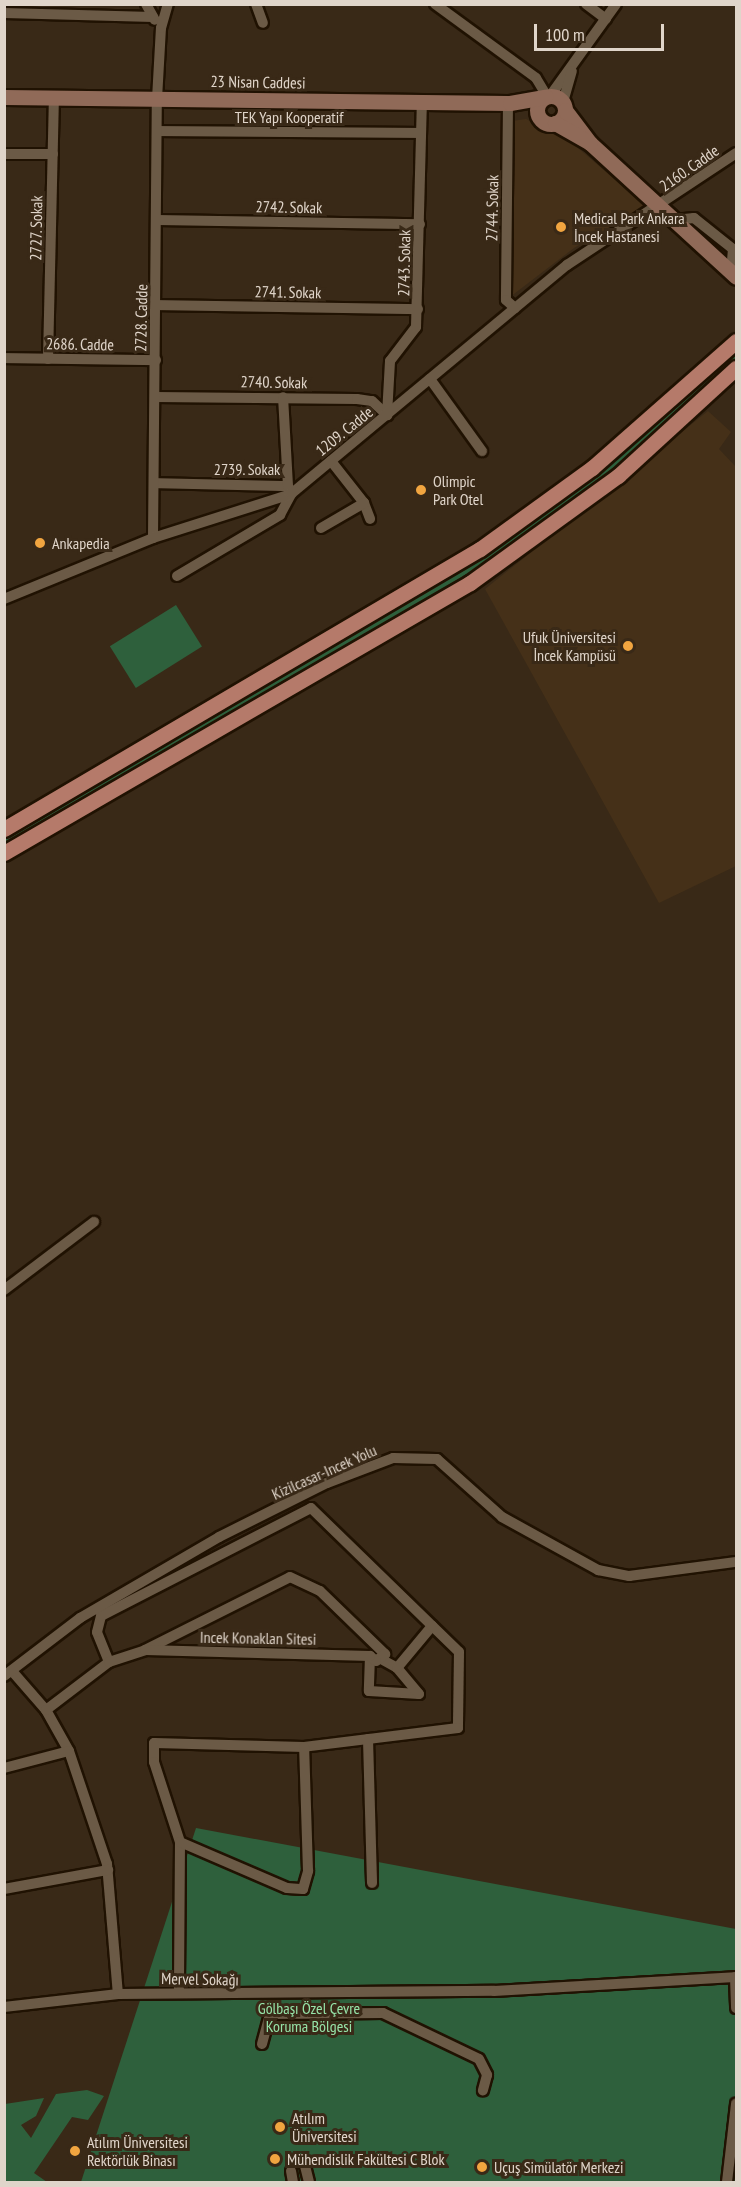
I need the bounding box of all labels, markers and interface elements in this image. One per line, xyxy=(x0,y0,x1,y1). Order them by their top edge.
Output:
scale bar xyxy=(537,12,668,50)
text: 100 m xyxy=(545,23,585,46)
street label: 23 Nisan Caddesi xyxy=(210,72,306,92)
street label: TEK Yapı Kooperatif xyxy=(234,107,344,127)
street label: 2160. Cadde xyxy=(655,140,723,196)
street label: 2744. Sokak xyxy=(482,174,502,242)
street label: 2727. Sokak xyxy=(26,195,46,261)
street label: 2742. Sokak xyxy=(255,197,323,217)
place label: Medical Park Ankara İncek Hastanesi xyxy=(574,208,686,246)
marker: Medical Park Ankara İncek Hastanesi xyxy=(552,218,570,236)
street label: 2743. Sokak xyxy=(394,229,414,297)
street label: 2741. Sokak xyxy=(254,282,322,302)
street label: 2728. Cadde xyxy=(131,283,151,353)
street label: 2686. Cadde xyxy=(45,334,115,354)
street label: 2740. Sokak xyxy=(240,372,308,392)
street label: 1209. Cadde xyxy=(311,402,377,460)
street label: 2739. Sokak xyxy=(213,459,281,479)
place label: Olimpic Park Otel xyxy=(433,471,484,509)
marker: Olimpic Park Otel xyxy=(414,483,428,497)
place label: Ankapedia xyxy=(52,533,110,553)
marker: Ankapedia xyxy=(33,536,47,550)
place label: Ufuk Üniversitesi İncek Kampüsü xyxy=(522,627,616,665)
marker: Ufuk Üniversitesi İncek Kampüsü xyxy=(621,639,635,653)
street label: Kizilcasar-Incek Yolu xyxy=(268,1440,380,1504)
street label: Incek Konaklan Sitesi xyxy=(199,1627,317,1649)
street label: Mervel Sokağı xyxy=(161,1969,239,1989)
park label: Gölbaşı Özel Çevre Koruma Bölgesi xyxy=(258,1998,360,2036)
place label: Atılım Üniversitesi xyxy=(292,2108,357,2146)
marker: Atılım Üniversitesi xyxy=(273,2120,287,2134)
place label: Atılım Üniversitesi Rektörlük Binası xyxy=(87,2132,188,2170)
marker: Atılım Üniversitesi Rektörlük Binası xyxy=(68,2144,82,2158)
place label: Mühendislik Fakültesi C Blok xyxy=(287,2149,446,2169)
marker: Mühendislik Fakültesi C Blok xyxy=(268,2152,282,2166)
place label: Uçuş Simülatör Merkezi xyxy=(494,2157,623,2177)
marker: Uçuş Simülatör Merkezi xyxy=(475,2160,489,2174)

